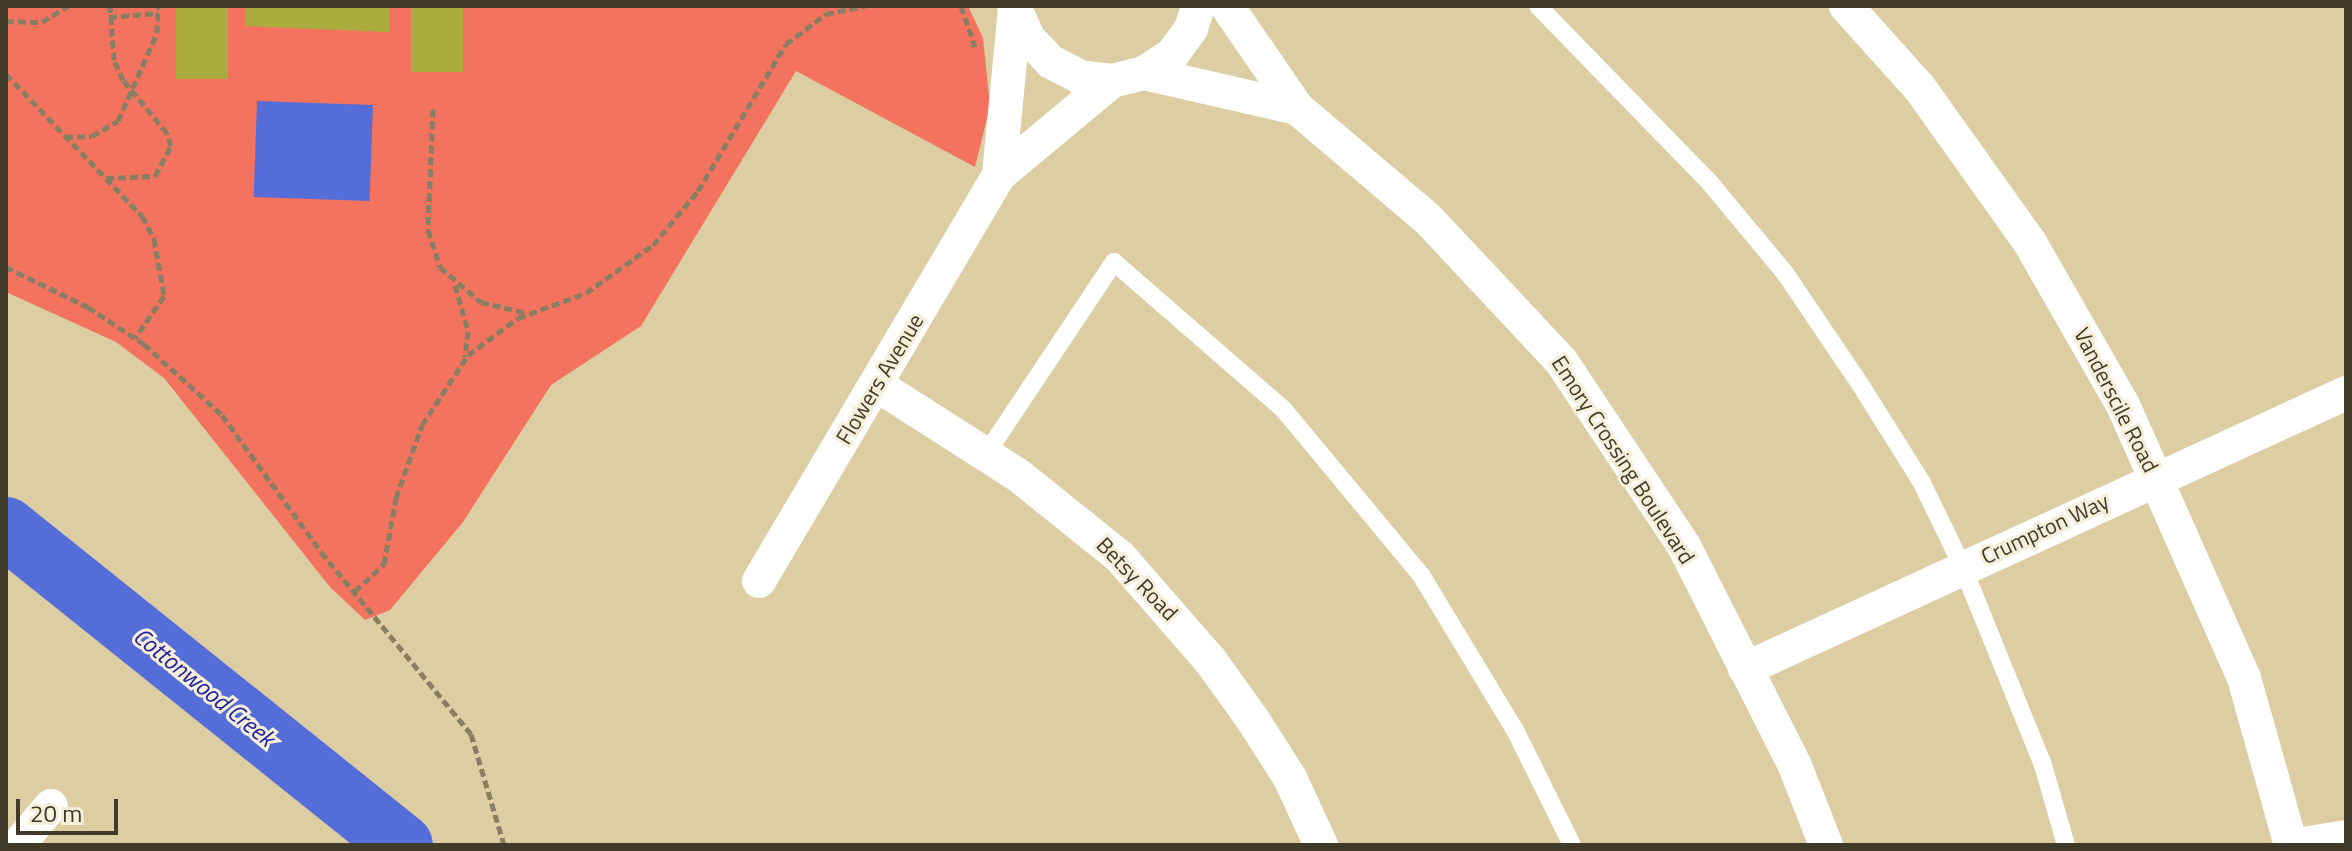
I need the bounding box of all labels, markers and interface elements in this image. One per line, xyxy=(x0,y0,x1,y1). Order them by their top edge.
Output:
street label: Flowers Avenue xyxy=(831,309,929,449)
street label: Vanderscile Road xyxy=(2068,323,2164,477)
street label: Emory Crossing Boulevard xyxy=(1546,351,1700,569)
street label: Crumpton Way xyxy=(1977,488,2113,570)
street label: Betsy Road xyxy=(1091,532,1183,626)
water label: Cottonwood Creek xyxy=(128,621,280,753)
scale bar xyxy=(20,783,122,833)
text: 20 m xyxy=(30,795,82,831)

